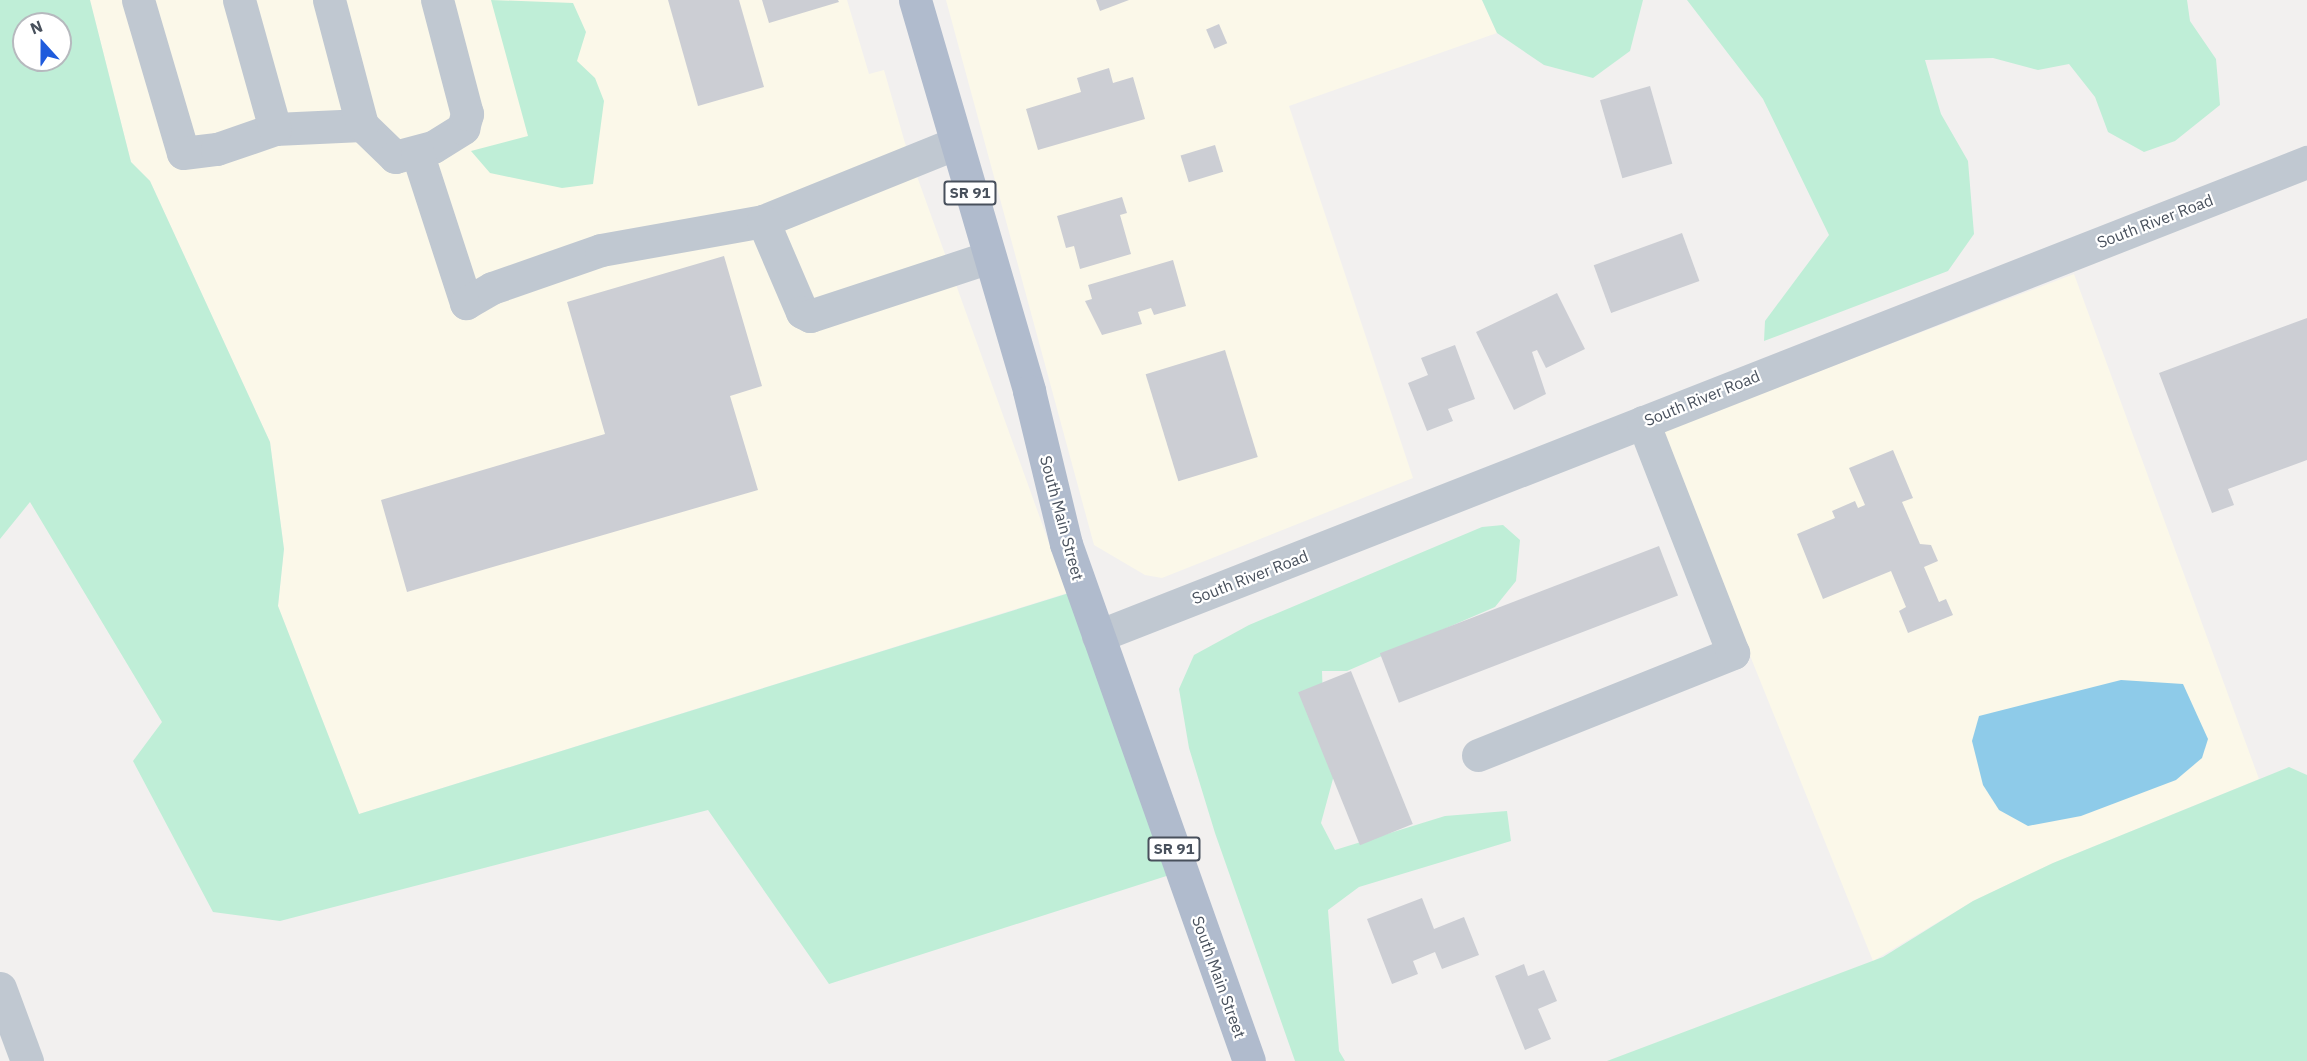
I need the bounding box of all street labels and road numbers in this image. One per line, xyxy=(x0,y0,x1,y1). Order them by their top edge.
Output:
road number: SR 91 xyxy=(943,181,997,205)
street label: South River Road xyxy=(2094,190,2216,252)
street label: South River Road xyxy=(1641,366,1763,430)
street label: South Main Street xyxy=(1036,454,1088,582)
street label: South River Road xyxy=(1189,546,1311,608)
road number: SR 91 xyxy=(1147,837,1201,861)
street label: South Main Street xyxy=(1188,914,1250,1040)

